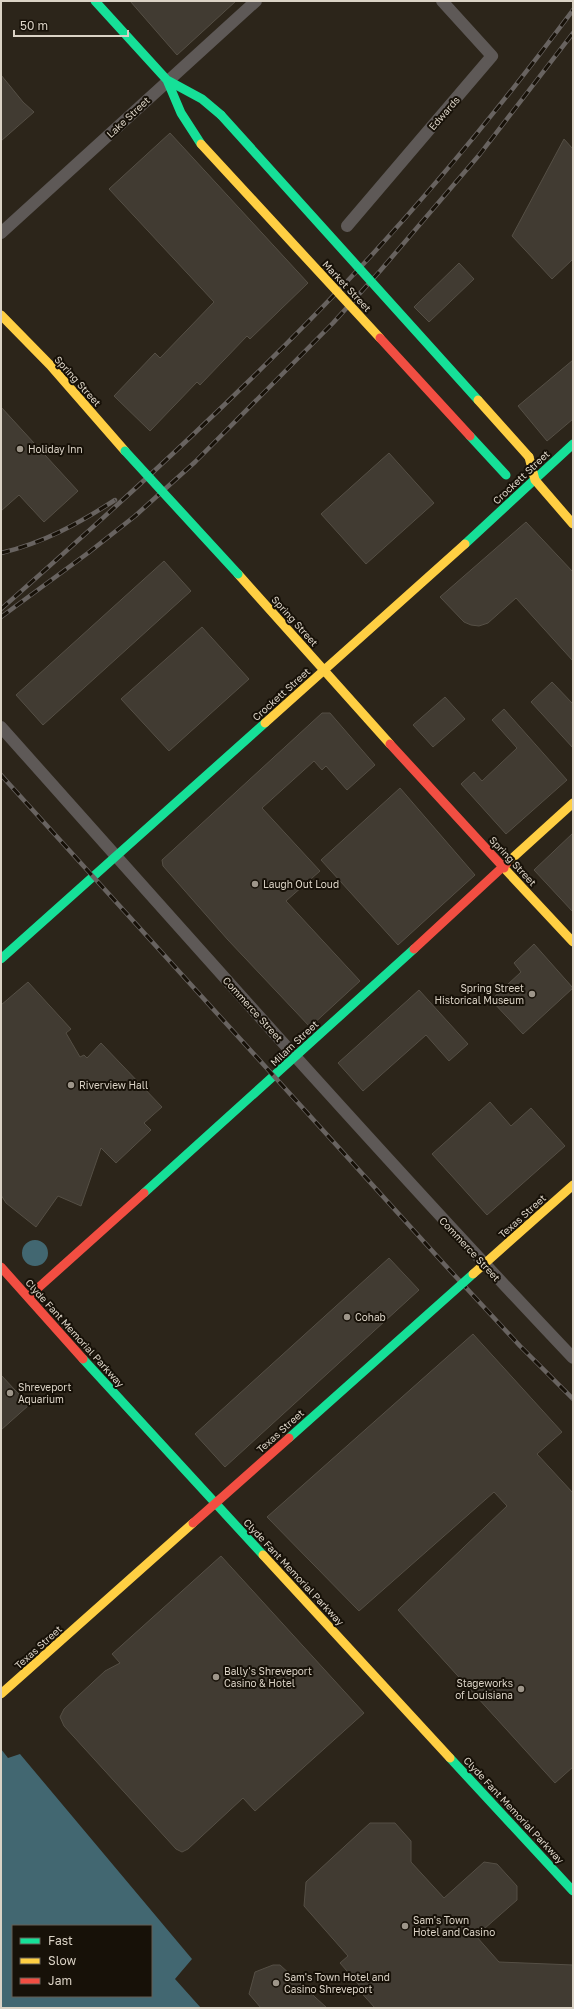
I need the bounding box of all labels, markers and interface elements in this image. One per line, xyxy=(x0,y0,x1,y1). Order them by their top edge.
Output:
scale bar xyxy=(14,12,128,38)
text: 50 m xyxy=(20,18,48,33)
street label: Lake Street xyxy=(104,94,152,140)
street label: Edwards xyxy=(426,94,462,132)
street label: Market Street xyxy=(320,258,374,314)
street label: Spring Street xyxy=(52,353,104,409)
place label: Holiday Inn xyxy=(28,443,83,455)
marker: Holiday Inn xyxy=(15,444,25,454)
street label: Crockett Street xyxy=(490,448,552,506)
street label: Spring Street xyxy=(269,593,321,649)
street label: Crockett Street xyxy=(250,665,312,723)
street label: Spring Street xyxy=(487,834,539,888)
place label: Laugh Out Loud xyxy=(263,878,339,890)
marker: Laugh Out Loud xyxy=(250,879,260,889)
street label: Commerce Street xyxy=(221,974,285,1044)
place label: Spring Street Historical Museum xyxy=(434,982,524,1006)
marker: Spring Street Historical Museum xyxy=(527,989,537,999)
street label: Milam Street xyxy=(268,1018,320,1068)
place label: Riverview Hall xyxy=(79,1079,148,1091)
marker: Riverview Hall xyxy=(66,1080,76,1090)
street label: Texas Street xyxy=(496,1192,548,1240)
street label: Commerce Street xyxy=(437,1214,503,1284)
street label: Clyde Fant Memorial Parkway xyxy=(23,1276,127,1390)
place label: Cohab xyxy=(355,1311,386,1323)
marker: Cohab xyxy=(342,1312,352,1322)
place label: Shreveport Aquarium xyxy=(18,1381,71,1405)
marker: Shreveport Aquarium xyxy=(5,1388,15,1398)
street label: Texas Street xyxy=(254,1407,306,1455)
street label: Clyde Fant Memorial Parkway xyxy=(241,1516,347,1628)
street label: Texas Street xyxy=(12,1623,64,1671)
place label: Bally's Shreveport Casino & Hotel xyxy=(224,1665,312,1689)
marker: Bally's Shreveport Casino & Hotel xyxy=(211,1672,221,1682)
place label: Stageworks of Louisiana xyxy=(455,1677,513,1701)
marker: Stageworks of Louisiana xyxy=(516,1684,526,1694)
street label: Clyde Fant Memorial Parkway xyxy=(461,1754,567,1866)
place label: Sam's Town Hotel and Casino xyxy=(413,1914,495,1938)
marker: Sam's Town Hotel and Casino xyxy=(400,1921,410,1931)
legend xyxy=(12,1925,152,1997)
text: Fast xyxy=(48,1933,73,1948)
text: Slow xyxy=(48,1953,76,1968)
place label: Sam's Town Hotel and Casino Shreveport xyxy=(284,1971,390,1995)
text: Jam xyxy=(48,1973,72,1988)
marker: Sam's Town Hotel and Casino Shreveport xyxy=(271,1978,281,1988)

